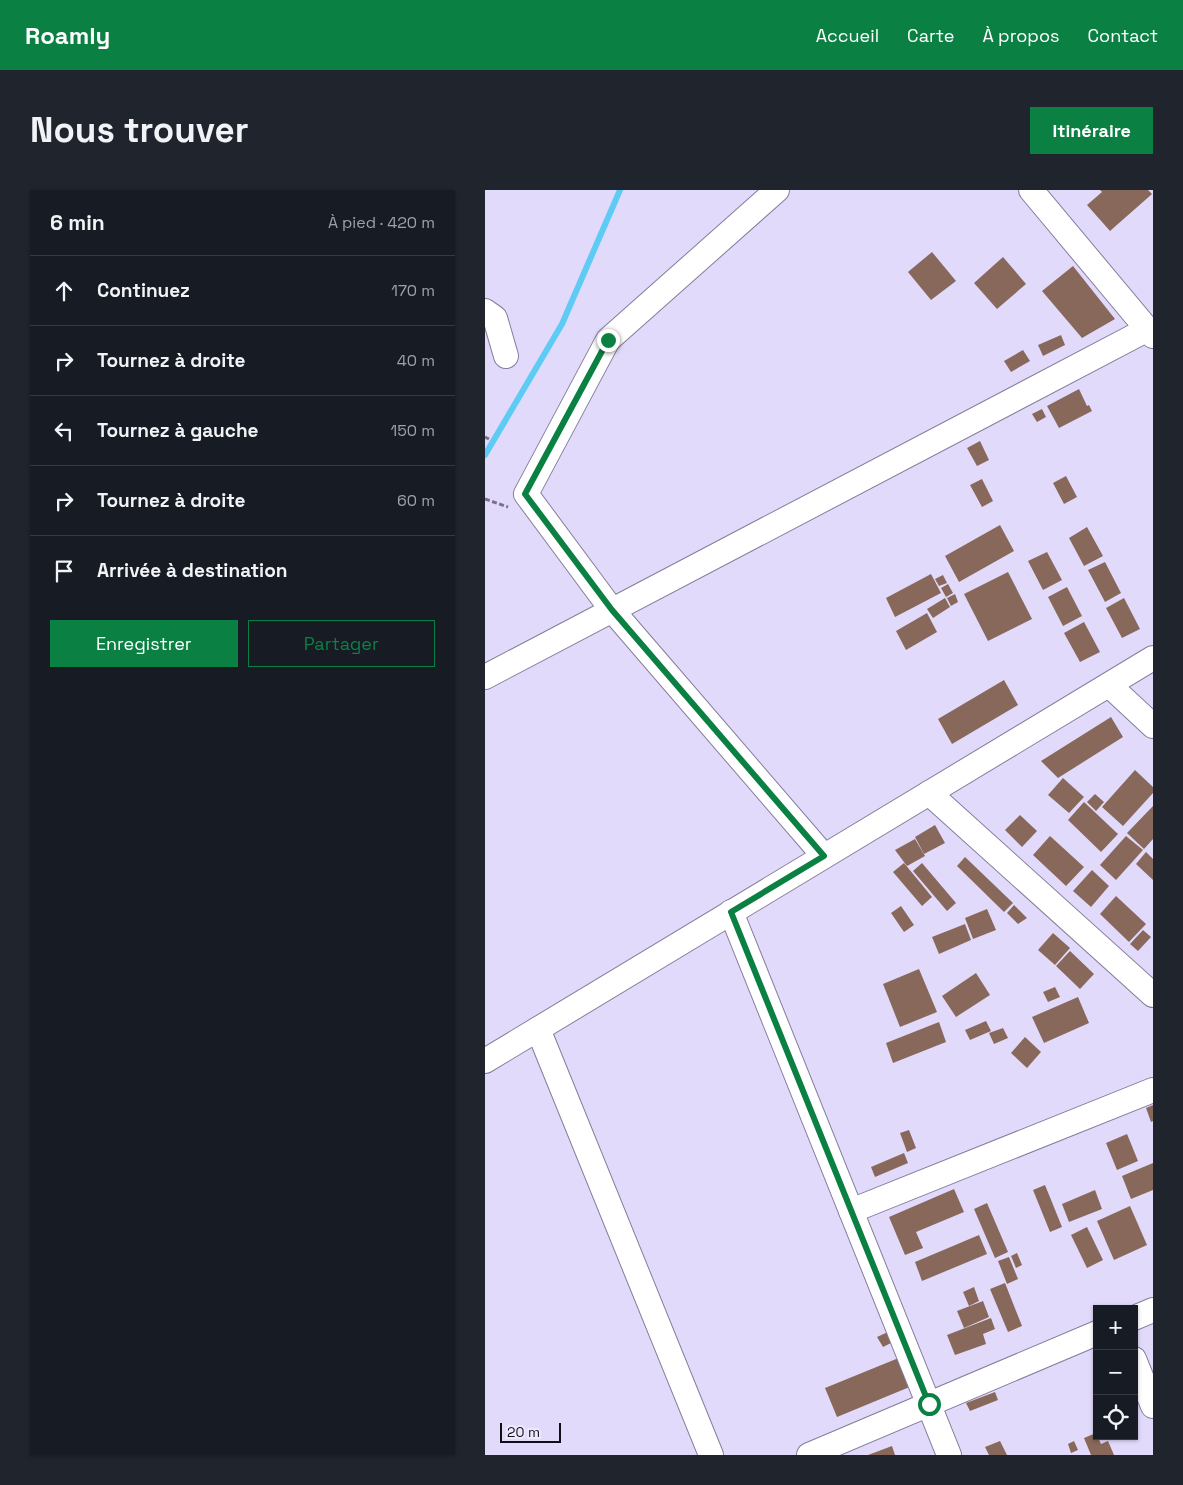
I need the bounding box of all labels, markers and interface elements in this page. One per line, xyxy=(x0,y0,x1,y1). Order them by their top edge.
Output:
text: Roamly xyxy=(25,20,110,51)
text: Accueil xyxy=(816,24,879,47)
text: Carte xyxy=(907,24,954,47)
text: À propos xyxy=(982,24,1060,47)
text: Contact xyxy=(1088,24,1158,47)
button: Itinéraire xyxy=(1030,107,1153,154)
text: Nous trouver xyxy=(30,108,249,152)
text: 6 min xyxy=(50,209,105,236)
text: À pied · 420 m xyxy=(328,212,435,233)
icon: ahead xyxy=(50,277,78,305)
text: Continuez xyxy=(97,278,190,303)
text: 170 m xyxy=(391,280,435,301)
route end xyxy=(597,329,620,352)
icon: right xyxy=(50,347,78,375)
text: Tournez à droite xyxy=(97,348,246,373)
text: 40 m xyxy=(397,350,435,371)
icon: left xyxy=(50,417,78,445)
text: Tournez à gauche xyxy=(97,418,259,443)
text: 150 m xyxy=(391,420,435,441)
icon: right xyxy=(50,487,78,515)
text: Tournez à droite xyxy=(97,488,246,513)
text: 60 m xyxy=(397,490,435,511)
icon: arrive xyxy=(50,557,78,585)
text: Arrivée à destination xyxy=(97,558,287,583)
button: Enregistrer xyxy=(50,620,238,667)
button: Partager xyxy=(248,620,435,667)
map controls xyxy=(1093,1305,1138,1440)
button: + xyxy=(1093,1305,1138,1350)
button: − xyxy=(1093,1350,1138,1395)
route start xyxy=(918,1393,941,1416)
button: locate xyxy=(1093,1395,1138,1440)
scale bar xyxy=(500,1420,561,1443)
text: 20 m xyxy=(507,1423,540,1441)

